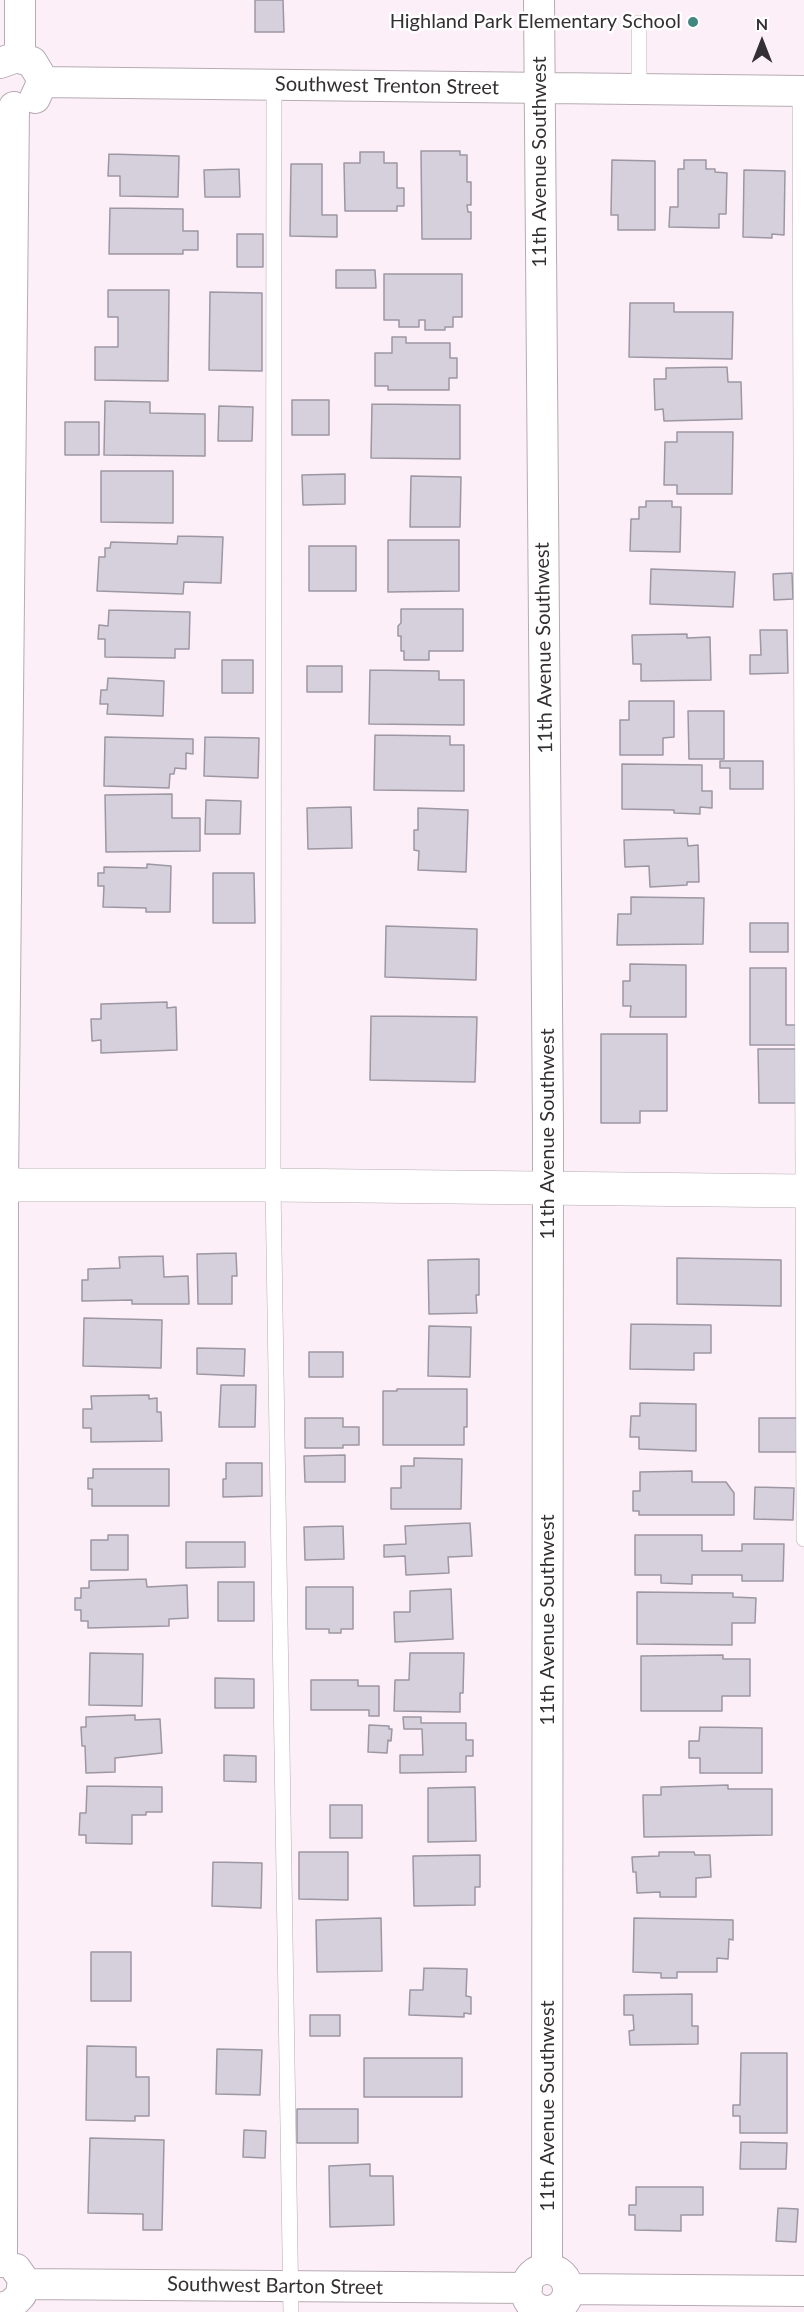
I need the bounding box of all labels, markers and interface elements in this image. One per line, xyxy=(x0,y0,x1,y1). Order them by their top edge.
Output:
place label: Highland Park Elementary School xyxy=(390,10,681,34)
north arrow xyxy=(732,12,792,72)
text: N xyxy=(756,14,768,33)
marker: Highland Park Elementary School xyxy=(686,15,700,29)
street label: 11th Avenue Southwest xyxy=(528,56,552,268)
street label: Southwest Trenton Street xyxy=(275,72,499,100)
street label: 11th Avenue Southwest xyxy=(530,542,558,754)
street label: 11th Avenue Southwest xyxy=(536,1028,560,1240)
street label: 11th Avenue Southwest xyxy=(536,1514,560,1726)
street label: 11th Avenue Southwest xyxy=(536,2000,560,2212)
street label: Southwest Barton Street xyxy=(167,2272,383,2300)

